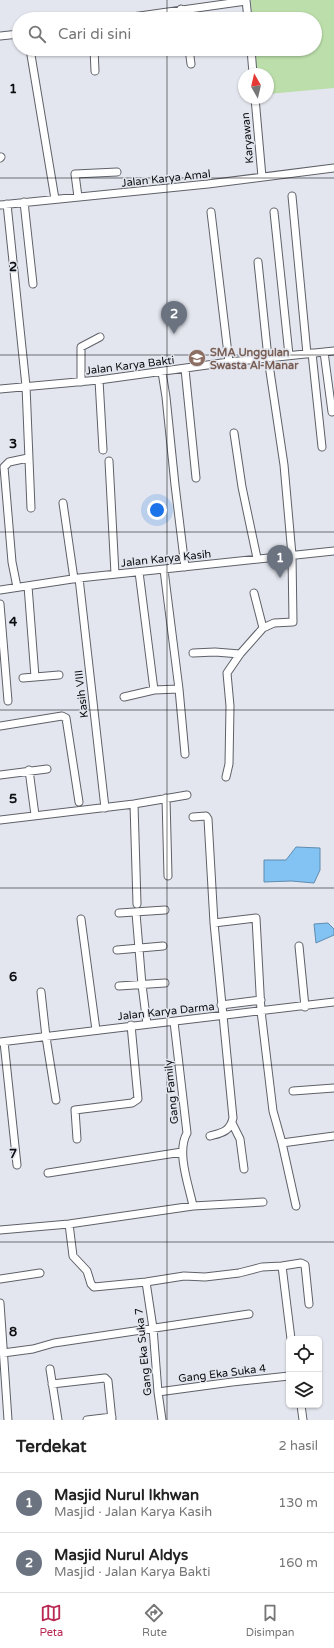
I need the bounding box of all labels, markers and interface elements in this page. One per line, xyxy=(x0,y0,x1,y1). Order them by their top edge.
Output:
search box xyxy=(12,12,322,56)
icon: search xyxy=(26,23,48,45)
text: Cari di sini xyxy=(58,25,131,43)
north arrow xyxy=(238,68,274,104)
text: 1 xyxy=(9,81,17,97)
street label: Karyawan xyxy=(239,112,256,164)
street label: Jalan Karya Amal xyxy=(121,167,211,190)
text: 2 xyxy=(9,259,17,275)
pin: 2 xyxy=(161,301,187,334)
place label: SMA Unggulan Swasta Al-Manar xyxy=(210,346,299,372)
school or university icon: SMA Unggulan Swasta Al-Manar xyxy=(187,348,207,368)
street label: Jalan Karya Bakti xyxy=(85,354,175,377)
text: 3 xyxy=(9,436,17,452)
your location xyxy=(147,500,167,520)
pin: 1 xyxy=(267,545,293,578)
street label: Jalan Karya Kasih xyxy=(120,547,212,570)
text: 4 xyxy=(9,614,18,630)
street label: Kasih VIII xyxy=(72,669,91,719)
text: 5 xyxy=(9,791,17,807)
text: 6 xyxy=(9,969,17,985)
street label: Jalan Karya Darma xyxy=(117,1000,215,1023)
street label: Gang Family xyxy=(162,1059,181,1125)
text: 7 xyxy=(9,1146,17,1162)
street label: Gang Eka Suka 7 xyxy=(132,1307,155,1396)
text: 8 xyxy=(9,1324,17,1340)
map controls xyxy=(286,1336,322,1408)
button: locate xyxy=(286,1336,322,1372)
street label: Gang Eka Suka 4 xyxy=(178,1362,267,1385)
button: layers xyxy=(286,1372,322,1408)
text: Terdekat xyxy=(16,1436,86,1457)
text: 2 hasil xyxy=(279,1438,318,1454)
text: Masjid Nurul Ikhwan xyxy=(54,1486,199,1504)
text: 1 xyxy=(25,1495,33,1511)
text: 130 m xyxy=(278,1495,318,1511)
text: Masjid · Jalan Karya Kasih xyxy=(54,1504,212,1520)
text: Masjid Nurul Aldys xyxy=(54,1546,188,1564)
text: 2 xyxy=(25,1555,33,1571)
text: 160 m xyxy=(278,1555,318,1571)
text: Masjid · Jalan Karya Bakti xyxy=(54,1564,210,1580)
tab: Peta xyxy=(39,1602,63,1639)
tab: Rute xyxy=(142,1602,167,1639)
tab: Disimpan xyxy=(246,1602,295,1639)

